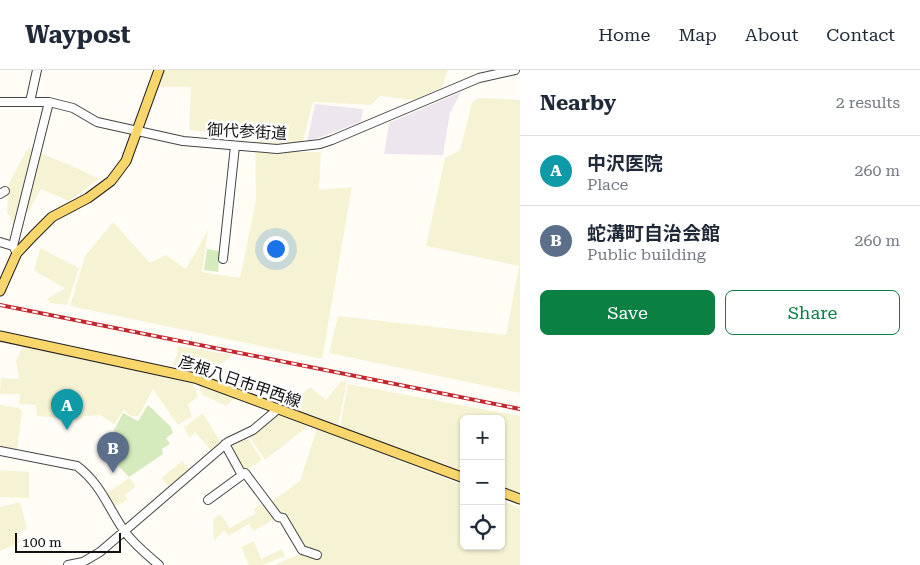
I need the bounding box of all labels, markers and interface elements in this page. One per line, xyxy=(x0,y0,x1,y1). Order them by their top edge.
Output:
text: Waypost xyxy=(25,21,130,49)
text: Home xyxy=(598,24,650,45)
text: Map xyxy=(678,24,717,45)
text: About xyxy=(745,24,798,45)
text: Contact xyxy=(826,24,895,45)
text: Nearby xyxy=(540,91,616,115)
text: 2 results xyxy=(836,93,900,112)
street label: 御代参街道 xyxy=(207,120,287,143)
text: 中沢医院 xyxy=(587,152,663,175)
text: A xyxy=(550,161,562,180)
text: 260 m xyxy=(854,161,900,180)
text: Place xyxy=(587,175,628,194)
text: 蛇溝町自治会館 xyxy=(587,222,720,245)
text: B xyxy=(550,231,562,250)
text: 260 m xyxy=(854,231,900,250)
your location xyxy=(263,236,289,262)
text: Public building xyxy=(587,245,706,264)
button: Save xyxy=(540,290,715,335)
button: Share xyxy=(725,290,900,335)
street label: 彦根八日市甲西線 xyxy=(176,352,303,411)
pin: A xyxy=(51,389,83,430)
map controls xyxy=(460,415,505,550)
button: + xyxy=(460,415,505,460)
pin: B xyxy=(97,432,129,473)
button: − xyxy=(460,460,505,505)
button: locate xyxy=(460,505,505,550)
scale bar xyxy=(15,530,121,553)
text: 100 m xyxy=(22,534,62,550)

